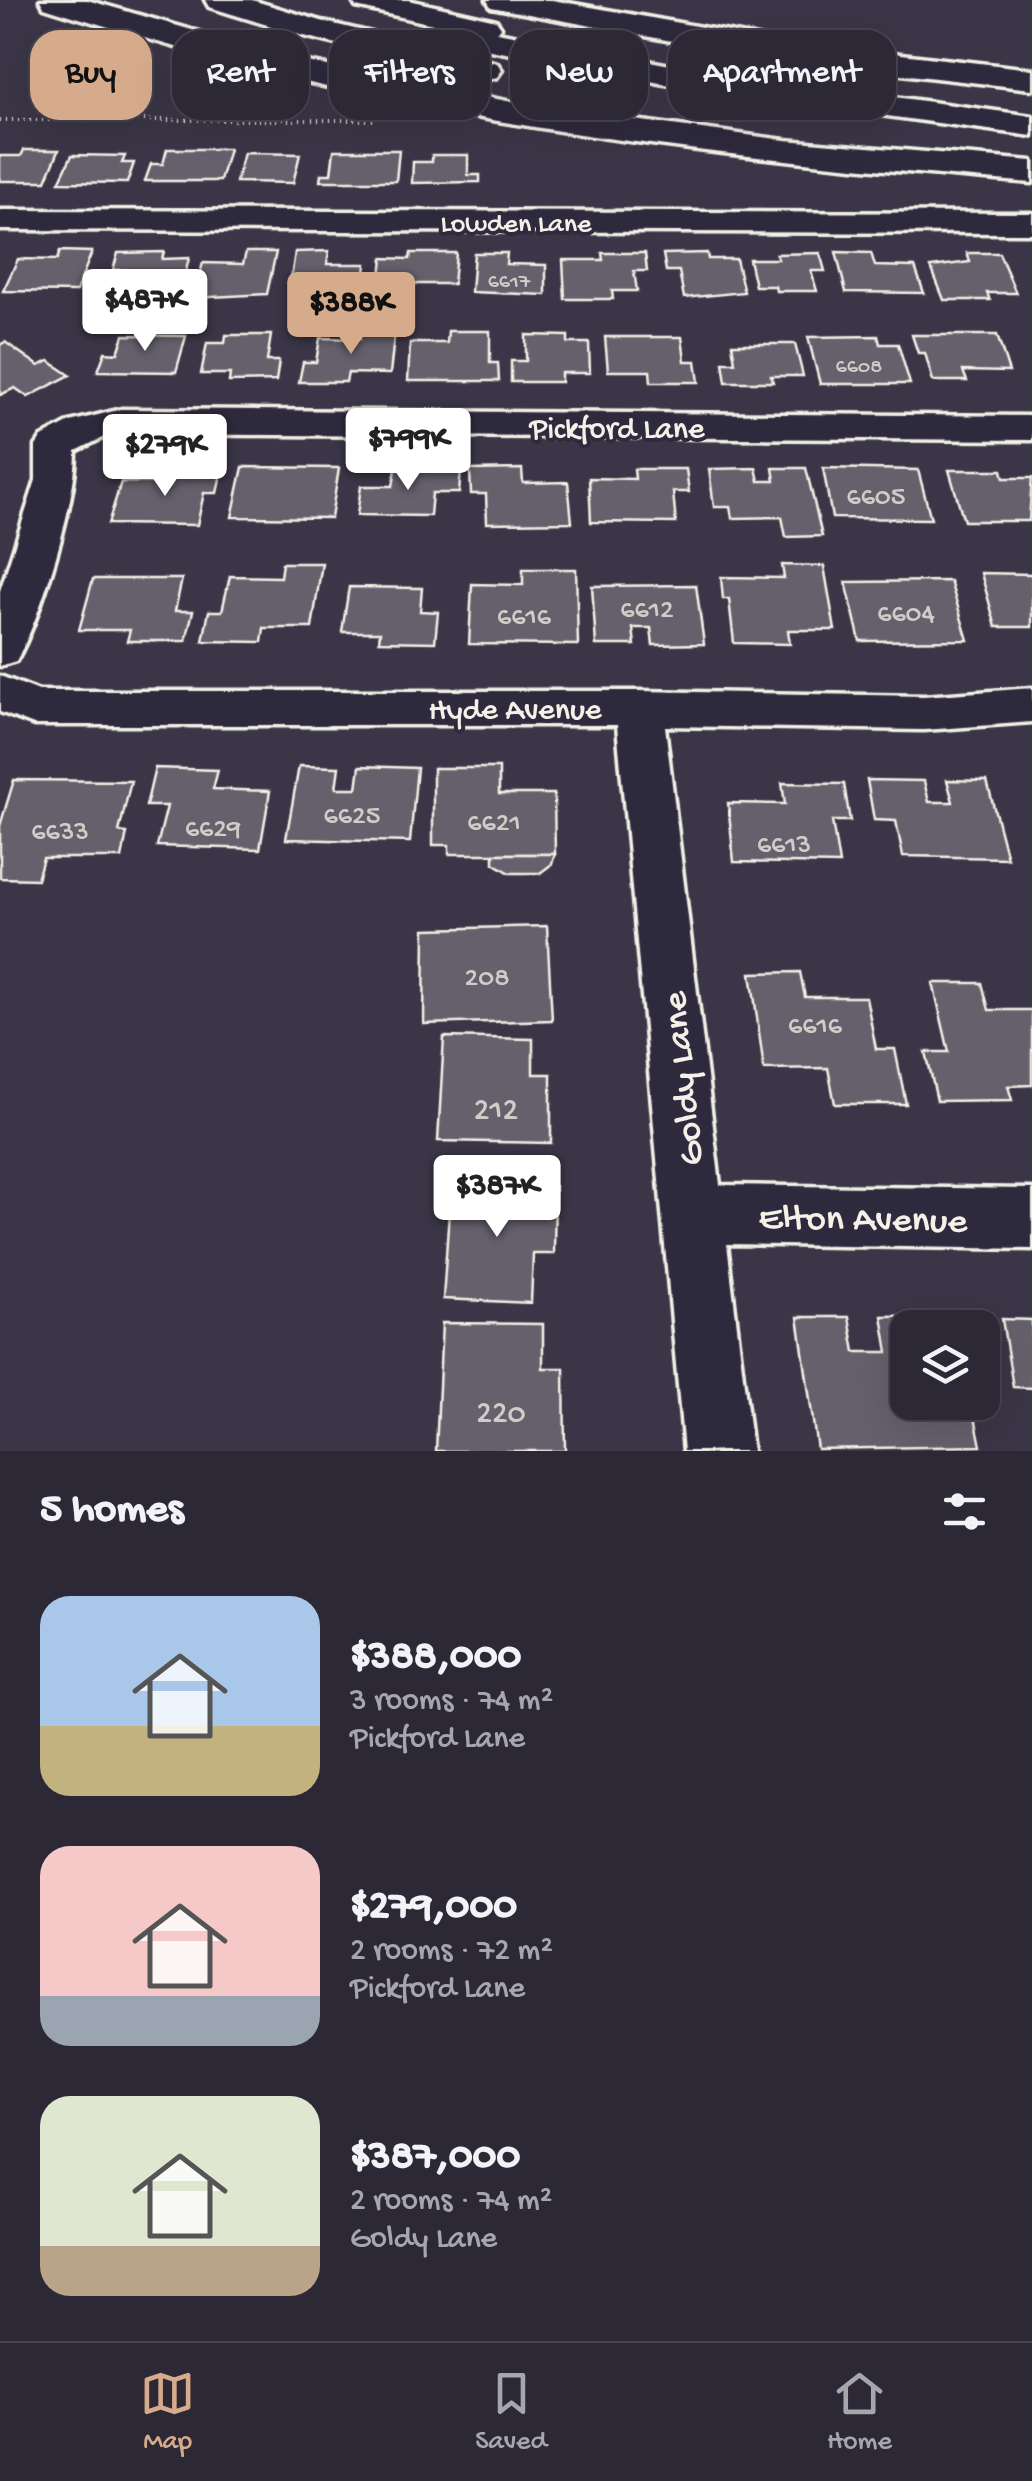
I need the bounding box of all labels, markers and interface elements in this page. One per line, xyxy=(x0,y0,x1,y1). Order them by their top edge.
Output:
chip: Buy xyxy=(30,30,152,120)
chip: Rent xyxy=(172,30,309,120)
chip: Filters xyxy=(329,30,490,120)
chip: New xyxy=(510,30,648,120)
chip: Apartment xyxy=(668,30,896,120)
street label: Lowden Lane xyxy=(441,209,592,242)
pin: $487K xyxy=(75,269,215,354)
house number: 6617 xyxy=(488,270,531,296)
pin: $388K xyxy=(281,272,421,357)
text: $487K xyxy=(104,282,186,320)
text: $388K xyxy=(309,285,393,323)
house number: 6608 xyxy=(836,355,882,381)
pin: $799K xyxy=(338,408,478,493)
street label: Pickford Lane xyxy=(529,412,705,450)
pin: $279K xyxy=(95,414,235,499)
text: $799K xyxy=(368,421,448,459)
text: $279K xyxy=(125,427,205,465)
house number: 6605 xyxy=(846,482,906,515)
house number: 6612 xyxy=(620,595,674,628)
house number: 6604 xyxy=(877,599,935,632)
house number: 6616 xyxy=(497,602,552,635)
street label: Hyde Avenue xyxy=(428,693,602,731)
house number: 6625 xyxy=(324,801,380,834)
house number: 6621 xyxy=(467,808,521,841)
house number: 6629 xyxy=(185,814,241,847)
house number: 6633 xyxy=(31,817,89,850)
house number: 6613 xyxy=(757,830,811,863)
house number: 208 xyxy=(465,963,509,996)
street label: Goldy Lane xyxy=(655,989,717,1168)
house number: 6616 xyxy=(788,1011,843,1044)
house number: 212 xyxy=(474,1093,518,1131)
pin: $387K xyxy=(427,1155,567,1240)
text: $387K xyxy=(456,1168,538,1206)
street label: Elton Avenue xyxy=(758,1198,968,1246)
map controls xyxy=(890,1310,1000,1420)
button: layers xyxy=(890,1310,1000,1420)
house number: 220 xyxy=(476,1396,526,1434)
icon: filters xyxy=(937,1484,992,1539)
text: 5 homes xyxy=(40,1487,183,1536)
text: $388,000 xyxy=(350,1634,521,1683)
icon: home xyxy=(120,1636,240,1756)
text: 3 rooms · 74 m² xyxy=(350,1683,553,1721)
text: Pickford Lane xyxy=(350,1721,525,1759)
text: $279,000 xyxy=(350,1884,517,1933)
icon: home xyxy=(120,1886,240,2006)
text: 2 rooms · 72 m² xyxy=(350,1933,553,1971)
text: Pickford Lane xyxy=(350,1971,525,2009)
text: $387,000 xyxy=(350,2134,520,2183)
icon: home xyxy=(120,2136,240,2256)
text: 2 rooms · 74 m² xyxy=(350,2183,552,2221)
text: Goldy Lane xyxy=(350,2221,497,2259)
tab: Map xyxy=(140,2366,195,2459)
tab: Saved xyxy=(475,2366,547,2459)
tab: Home xyxy=(827,2366,892,2459)

